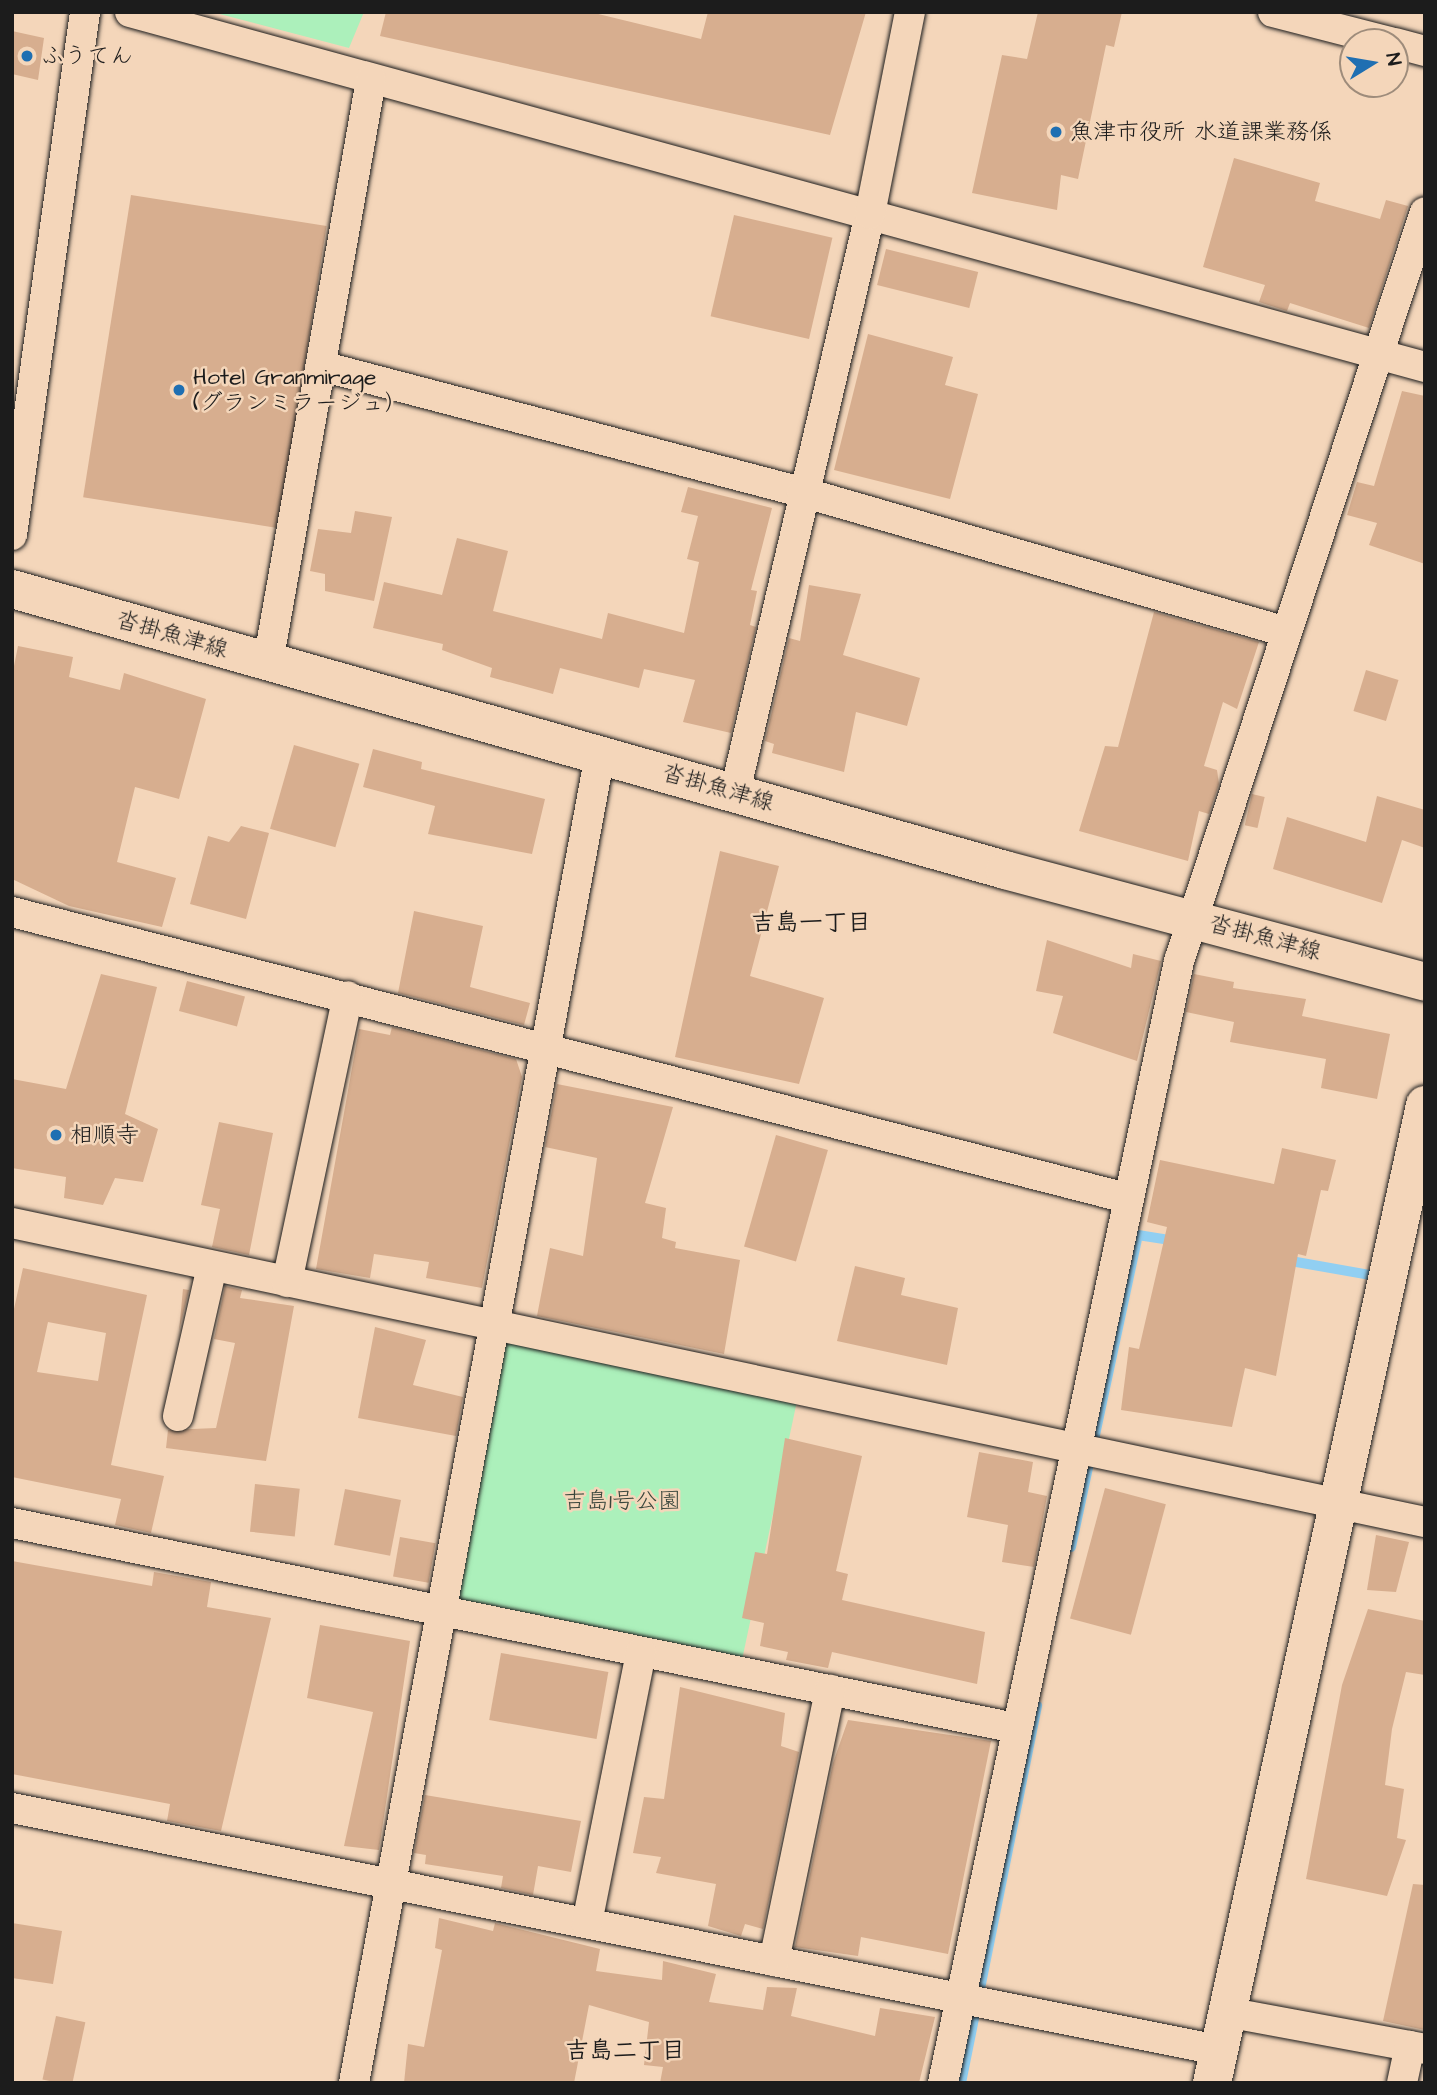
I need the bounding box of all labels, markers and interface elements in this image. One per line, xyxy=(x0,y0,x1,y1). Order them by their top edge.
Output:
north arrow xyxy=(1339,28,1409,98)
place label: ふうてん xyxy=(41,42,133,70)
marker: ふうてん xyxy=(19,48,35,64)
text: N xyxy=(1379,51,1408,68)
place label: 魚津市役所 水道課業務係 xyxy=(1070,118,1332,146)
marker: 魚津市役所 水道課業務係 xyxy=(1048,124,1064,140)
place label: Hotel Granmirage (グランミラージュ） xyxy=(193,363,407,417)
marker: Hotel Granmirage (グランミラージュ） xyxy=(171,382,187,398)
street label: 沓掛魚津線 xyxy=(113,606,231,664)
street label: 沓掛魚津線 xyxy=(659,759,777,817)
district label: 吉島一丁目 xyxy=(751,910,871,938)
street label: 沓掛魚津線 xyxy=(1206,910,1324,966)
place label: 相順寺 xyxy=(70,1121,139,1149)
marker: 相順寺 xyxy=(48,1127,64,1143)
park label: 吉島1号公園 xyxy=(563,1487,681,1515)
district label: 吉島二丁目 xyxy=(565,2038,685,2066)

